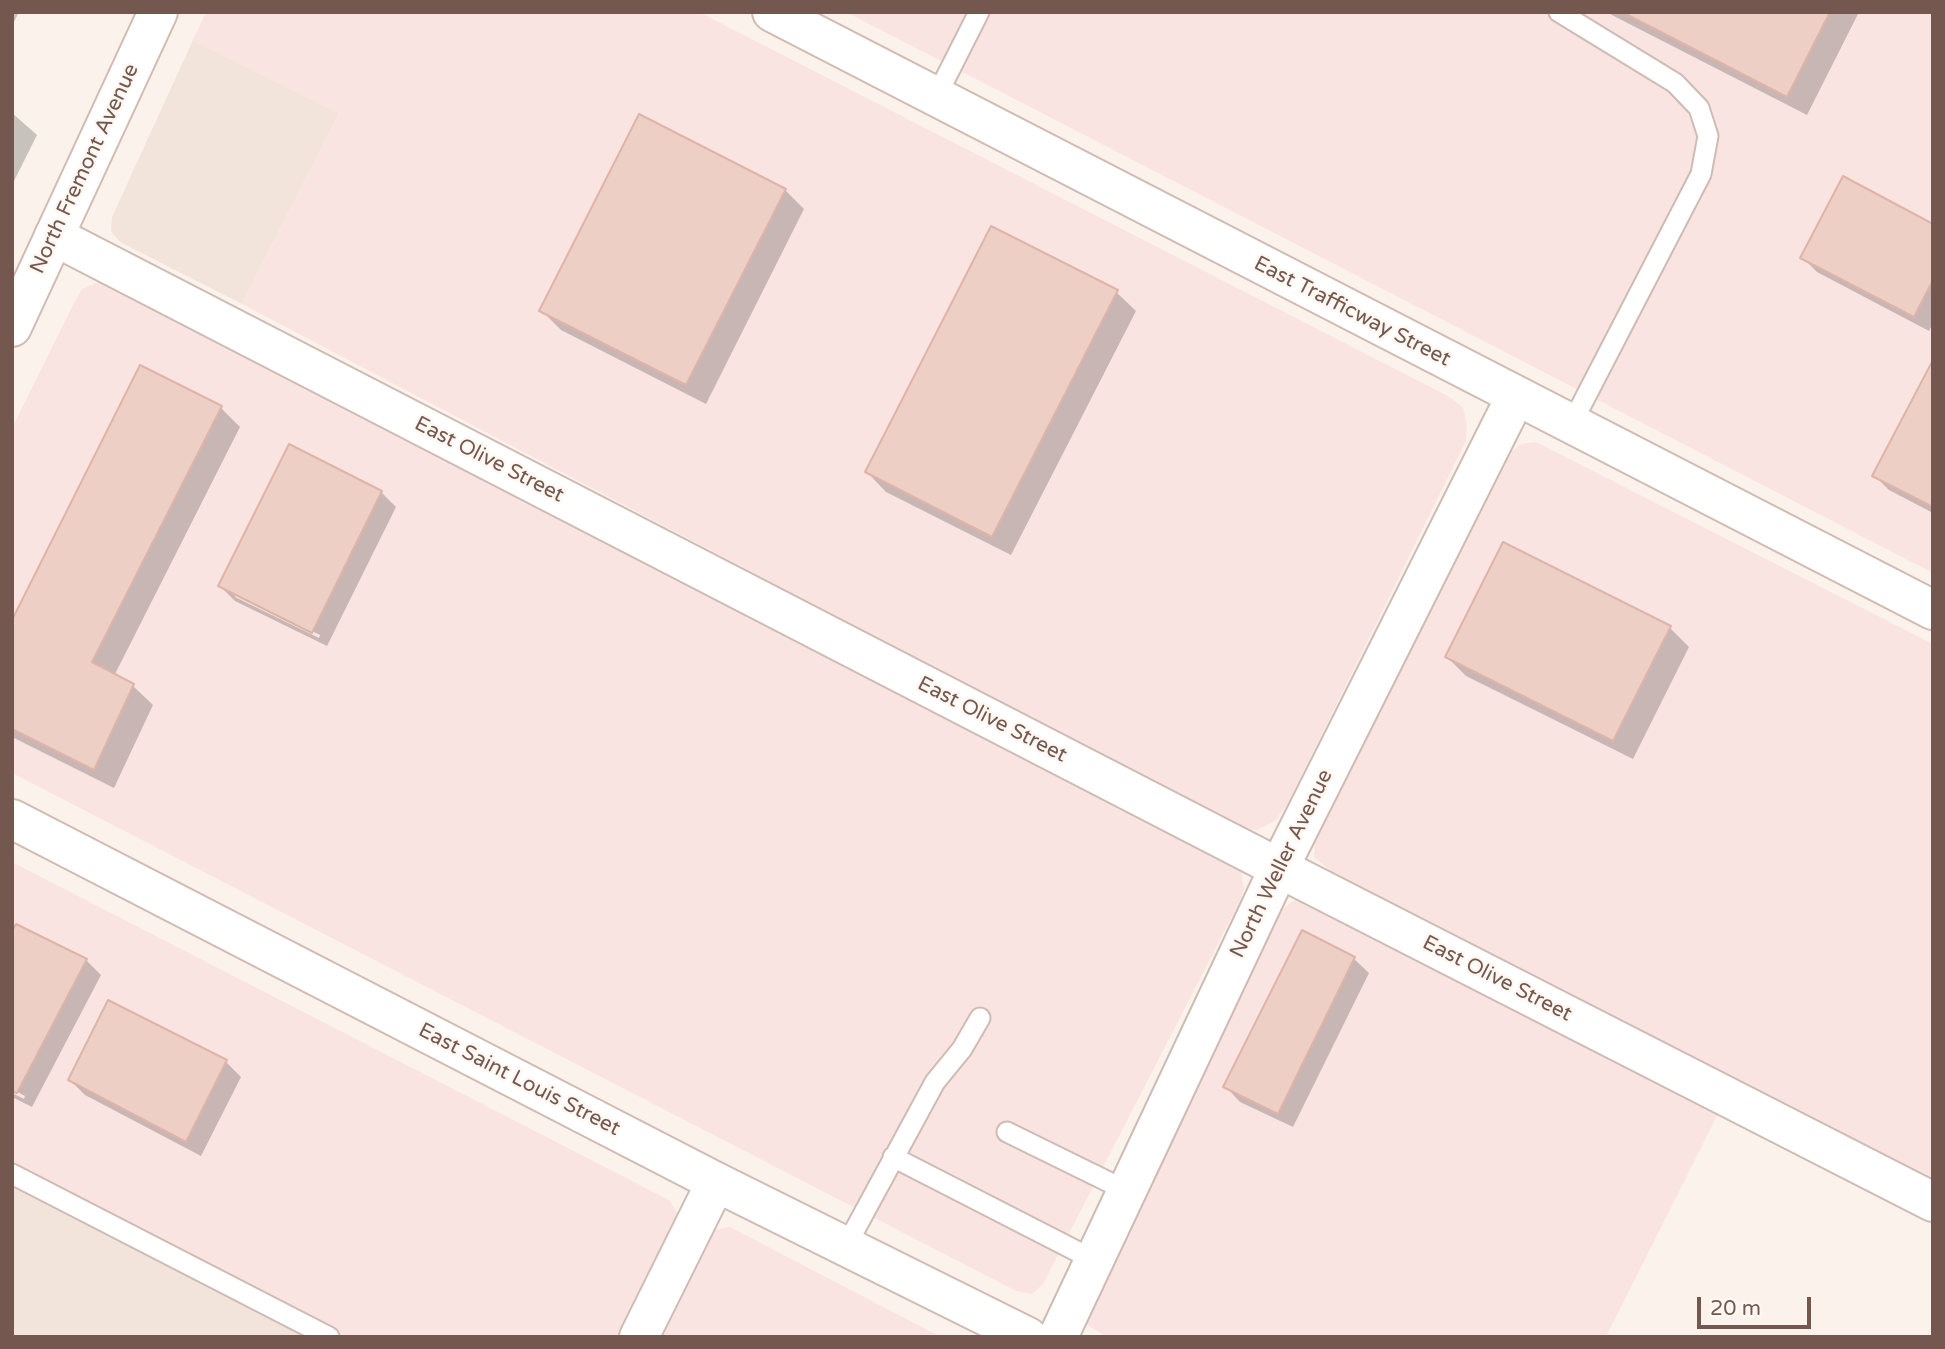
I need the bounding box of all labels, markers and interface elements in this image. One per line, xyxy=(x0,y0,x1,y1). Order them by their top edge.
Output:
street label: North Fremont Avenue xyxy=(25,60,145,278)
street label: East Trafficway Street xyxy=(1249,251,1455,373)
street label: East Olive Street xyxy=(410,412,568,508)
street label: East Olive Street xyxy=(913,672,1071,768)
street label: North Weller Avenue xyxy=(1225,766,1339,962)
street label: East Olive Street xyxy=(1418,931,1576,1027)
street label: East Saint Louis Street xyxy=(414,1018,624,1142)
scale bar xyxy=(1700,1282,1814,1326)
text: 20 m xyxy=(1710,1296,1761,1321)

